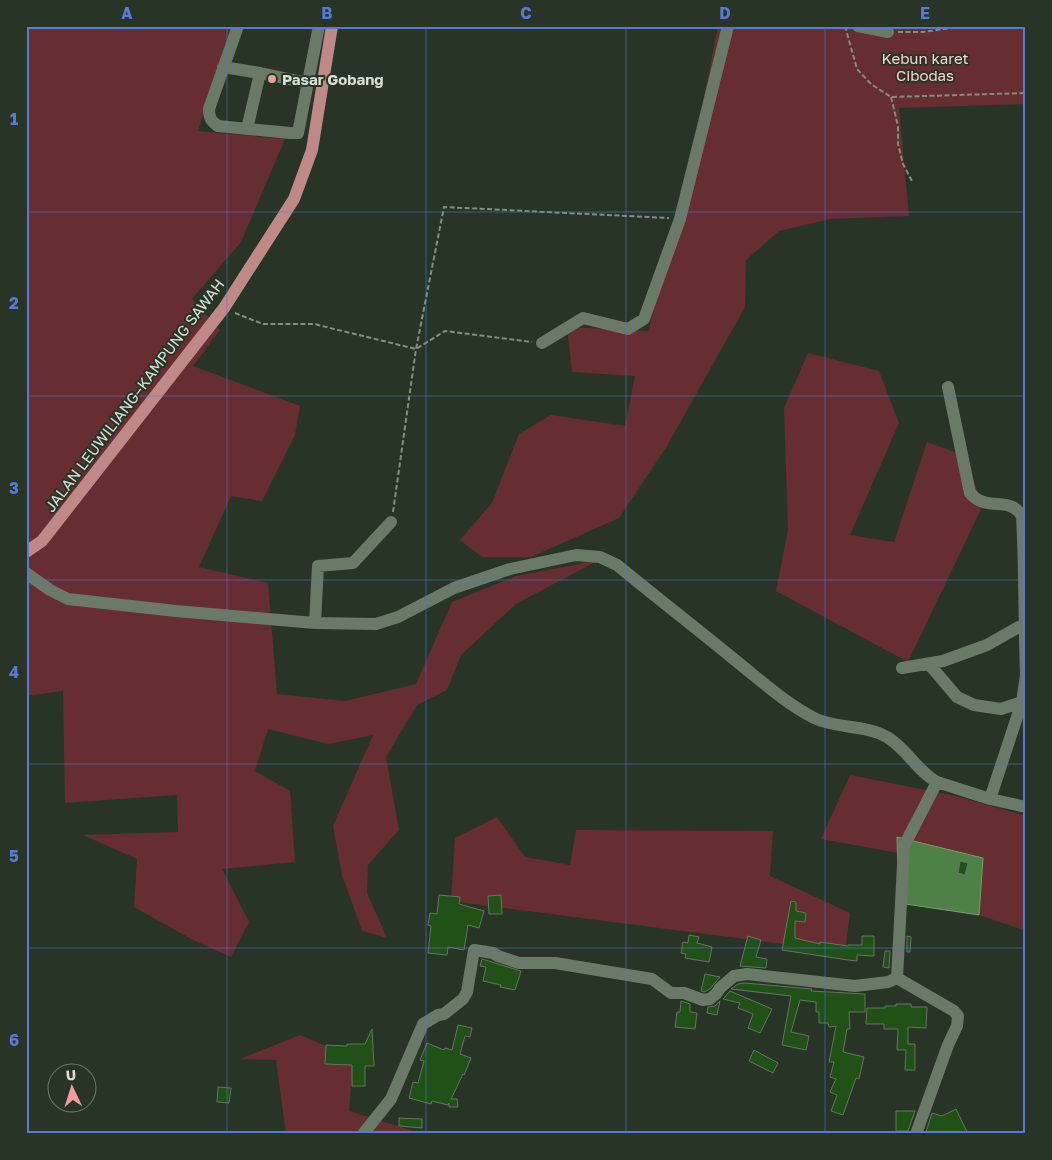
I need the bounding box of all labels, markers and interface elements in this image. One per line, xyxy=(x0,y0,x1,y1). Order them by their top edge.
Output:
text: A xyxy=(121,3,133,23)
text: B xyxy=(321,3,333,23)
text: C xyxy=(520,3,532,23)
text: D xyxy=(719,3,731,23)
text: E xyxy=(920,3,930,23)
park label: Kebun karet Cibodas xyxy=(881,49,969,84)
place label: Pasar Gobang xyxy=(282,70,383,88)
marker: Pasar Gobang xyxy=(266,73,278,85)
text: 1 xyxy=(10,109,18,129)
street label: JALAN LEUWILIANG–KAMPUNG SAWAH xyxy=(41,275,227,515)
text: 2 xyxy=(9,293,19,313)
text: 3 xyxy=(9,478,19,498)
text: 4 xyxy=(9,662,19,682)
text: 5 xyxy=(9,846,19,866)
text: 6 xyxy=(9,1030,19,1050)
north arrow xyxy=(48,1062,98,1112)
text: U xyxy=(65,1066,77,1083)

